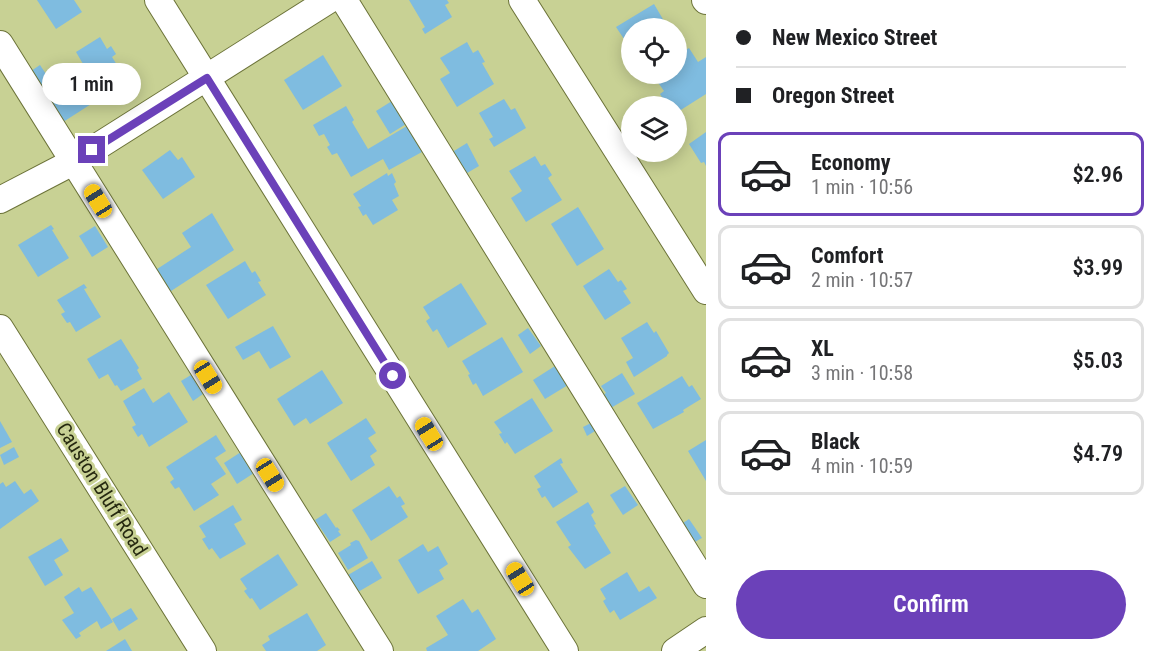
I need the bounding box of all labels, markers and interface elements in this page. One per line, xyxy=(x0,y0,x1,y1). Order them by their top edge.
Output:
map controls xyxy=(621,18,687,162)
button: locate xyxy=(621,18,687,84)
text: New Mexico Street xyxy=(772,25,937,50)
callout: 1 min xyxy=(42,63,142,105)
text: 1 min xyxy=(69,72,114,96)
text: Oregon Street xyxy=(772,83,894,108)
button: layers xyxy=(621,96,687,162)
route end xyxy=(78,136,105,163)
icon: car xyxy=(739,147,793,201)
text: Economy xyxy=(811,150,891,175)
text: $2.96 xyxy=(1072,162,1123,187)
text: 1 min · 10:56 xyxy=(811,175,913,199)
car xyxy=(81,181,115,221)
icon: car xyxy=(739,240,793,294)
text: Comfort xyxy=(811,243,884,268)
text: $3.99 xyxy=(1072,255,1123,280)
text: 2 min · 10:57 xyxy=(811,268,913,292)
icon: car xyxy=(739,333,793,387)
text: XL xyxy=(811,336,834,361)
text: $5.03 xyxy=(1072,348,1123,373)
car xyxy=(191,357,225,397)
text: 3 min · 10:58 xyxy=(811,361,913,385)
route start xyxy=(379,362,406,389)
car xyxy=(412,414,446,454)
street label: Causton Bluff Road xyxy=(51,418,153,560)
icon: car xyxy=(739,426,793,480)
text: Black xyxy=(811,429,860,454)
text: $4.79 xyxy=(1072,441,1123,466)
text: 4 min · 10:59 xyxy=(811,454,913,478)
car xyxy=(253,455,287,495)
car xyxy=(503,559,537,599)
button: Confirm xyxy=(736,570,1126,639)

